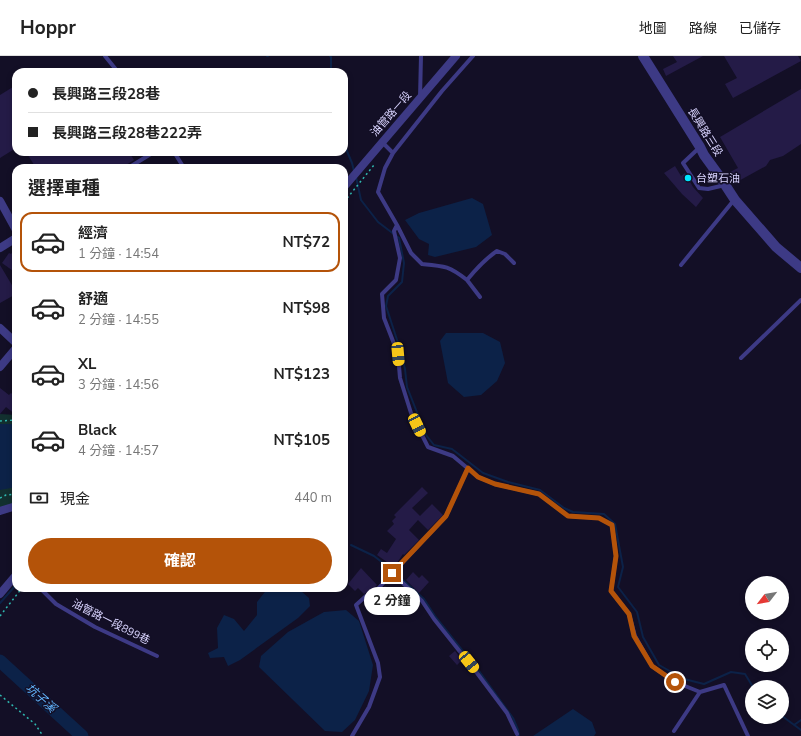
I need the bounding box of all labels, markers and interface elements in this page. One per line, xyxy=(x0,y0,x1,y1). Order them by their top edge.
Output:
text: Hoppr xyxy=(20,15,76,41)
text: 地圖 xyxy=(639,19,667,38)
text: 路線 xyxy=(689,19,717,38)
text: 已儲存 xyxy=(739,19,781,38)
text: 長興路三段28巷 xyxy=(52,84,160,104)
street label: 油管路一段 xyxy=(367,88,415,140)
street label: 長興路三段 xyxy=(684,105,726,159)
text: 長興路三段28巷222弄 xyxy=(52,123,202,143)
place label: 台塑石油 xyxy=(696,171,740,186)
marker: 台塑石油 xyxy=(683,173,693,183)
text: 選擇車種 xyxy=(28,176,100,200)
text: 經濟 xyxy=(78,223,108,243)
icon: car xyxy=(30,224,66,260)
text: NT$72 xyxy=(282,232,330,252)
text: 1 分鐘 · 14:54 xyxy=(78,245,159,263)
text: 舒適 xyxy=(78,289,108,309)
icon: car xyxy=(30,290,66,326)
text: NT$98 xyxy=(282,298,330,318)
text: 2 分鐘 · 14:55 xyxy=(78,311,159,329)
car xyxy=(391,342,405,366)
text: XL xyxy=(78,354,97,374)
icon: car xyxy=(30,356,66,392)
text: NT$123 xyxy=(273,364,330,384)
text: 3 分鐘 · 14:56 xyxy=(78,376,159,394)
car xyxy=(406,412,428,438)
text: Black xyxy=(78,420,116,440)
icon: car xyxy=(30,422,66,458)
text: NT$105 xyxy=(273,430,330,450)
text: 4 分鐘 · 14:57 xyxy=(78,442,159,460)
icon: cash xyxy=(28,487,50,509)
text: 現金 xyxy=(60,489,90,509)
text: 440 m xyxy=(294,489,332,507)
button: 確認 xyxy=(28,538,332,584)
route end xyxy=(383,564,401,582)
north arrow xyxy=(745,576,789,620)
map controls xyxy=(745,576,789,724)
callout: 2 分鐘 xyxy=(364,587,420,615)
text: 2 分鐘 xyxy=(373,592,411,610)
street label: 油管路一段899巷 xyxy=(69,596,153,648)
button: locate xyxy=(745,628,789,672)
car xyxy=(457,649,481,675)
route start xyxy=(666,673,684,691)
water label: 坑子溪 xyxy=(22,680,61,717)
button: layers xyxy=(745,680,789,724)

